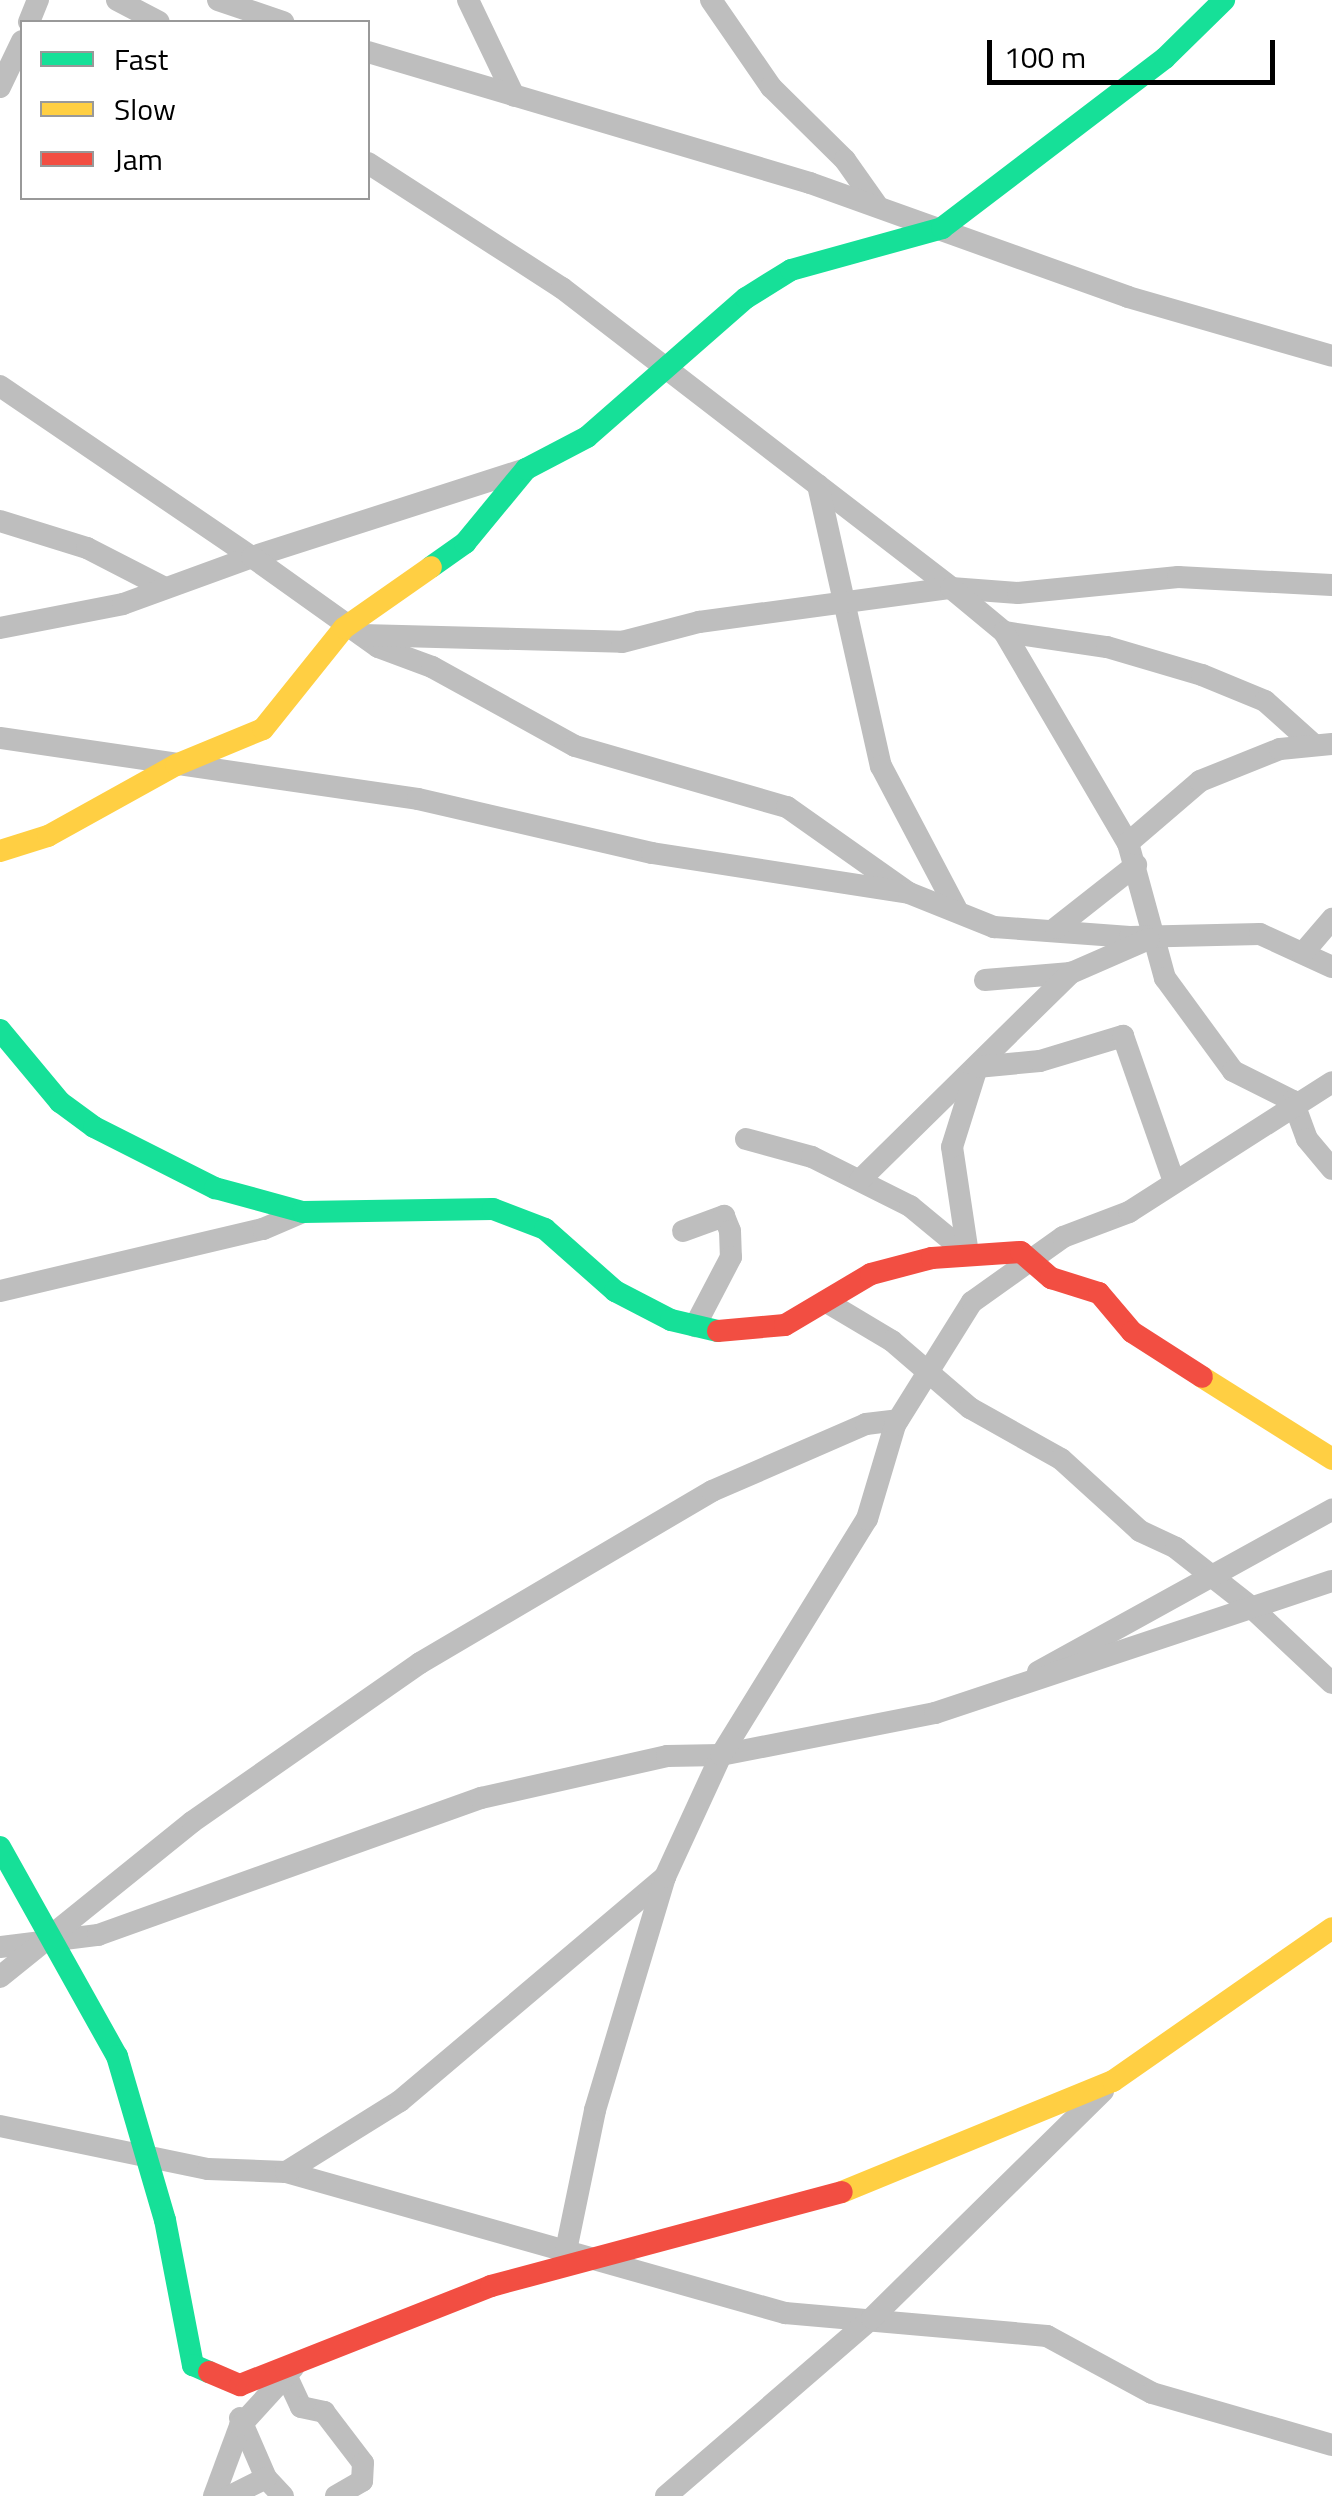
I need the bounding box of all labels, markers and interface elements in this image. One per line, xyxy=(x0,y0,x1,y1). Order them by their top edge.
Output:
legend xyxy=(20,20,370,200)
scale bar xyxy=(992,20,1280,82)
text: 100 m xyxy=(1004,34,1086,80)
text: Fast xyxy=(114,36,168,82)
text: Slow xyxy=(114,86,176,132)
text: Jam xyxy=(114,136,163,182)

